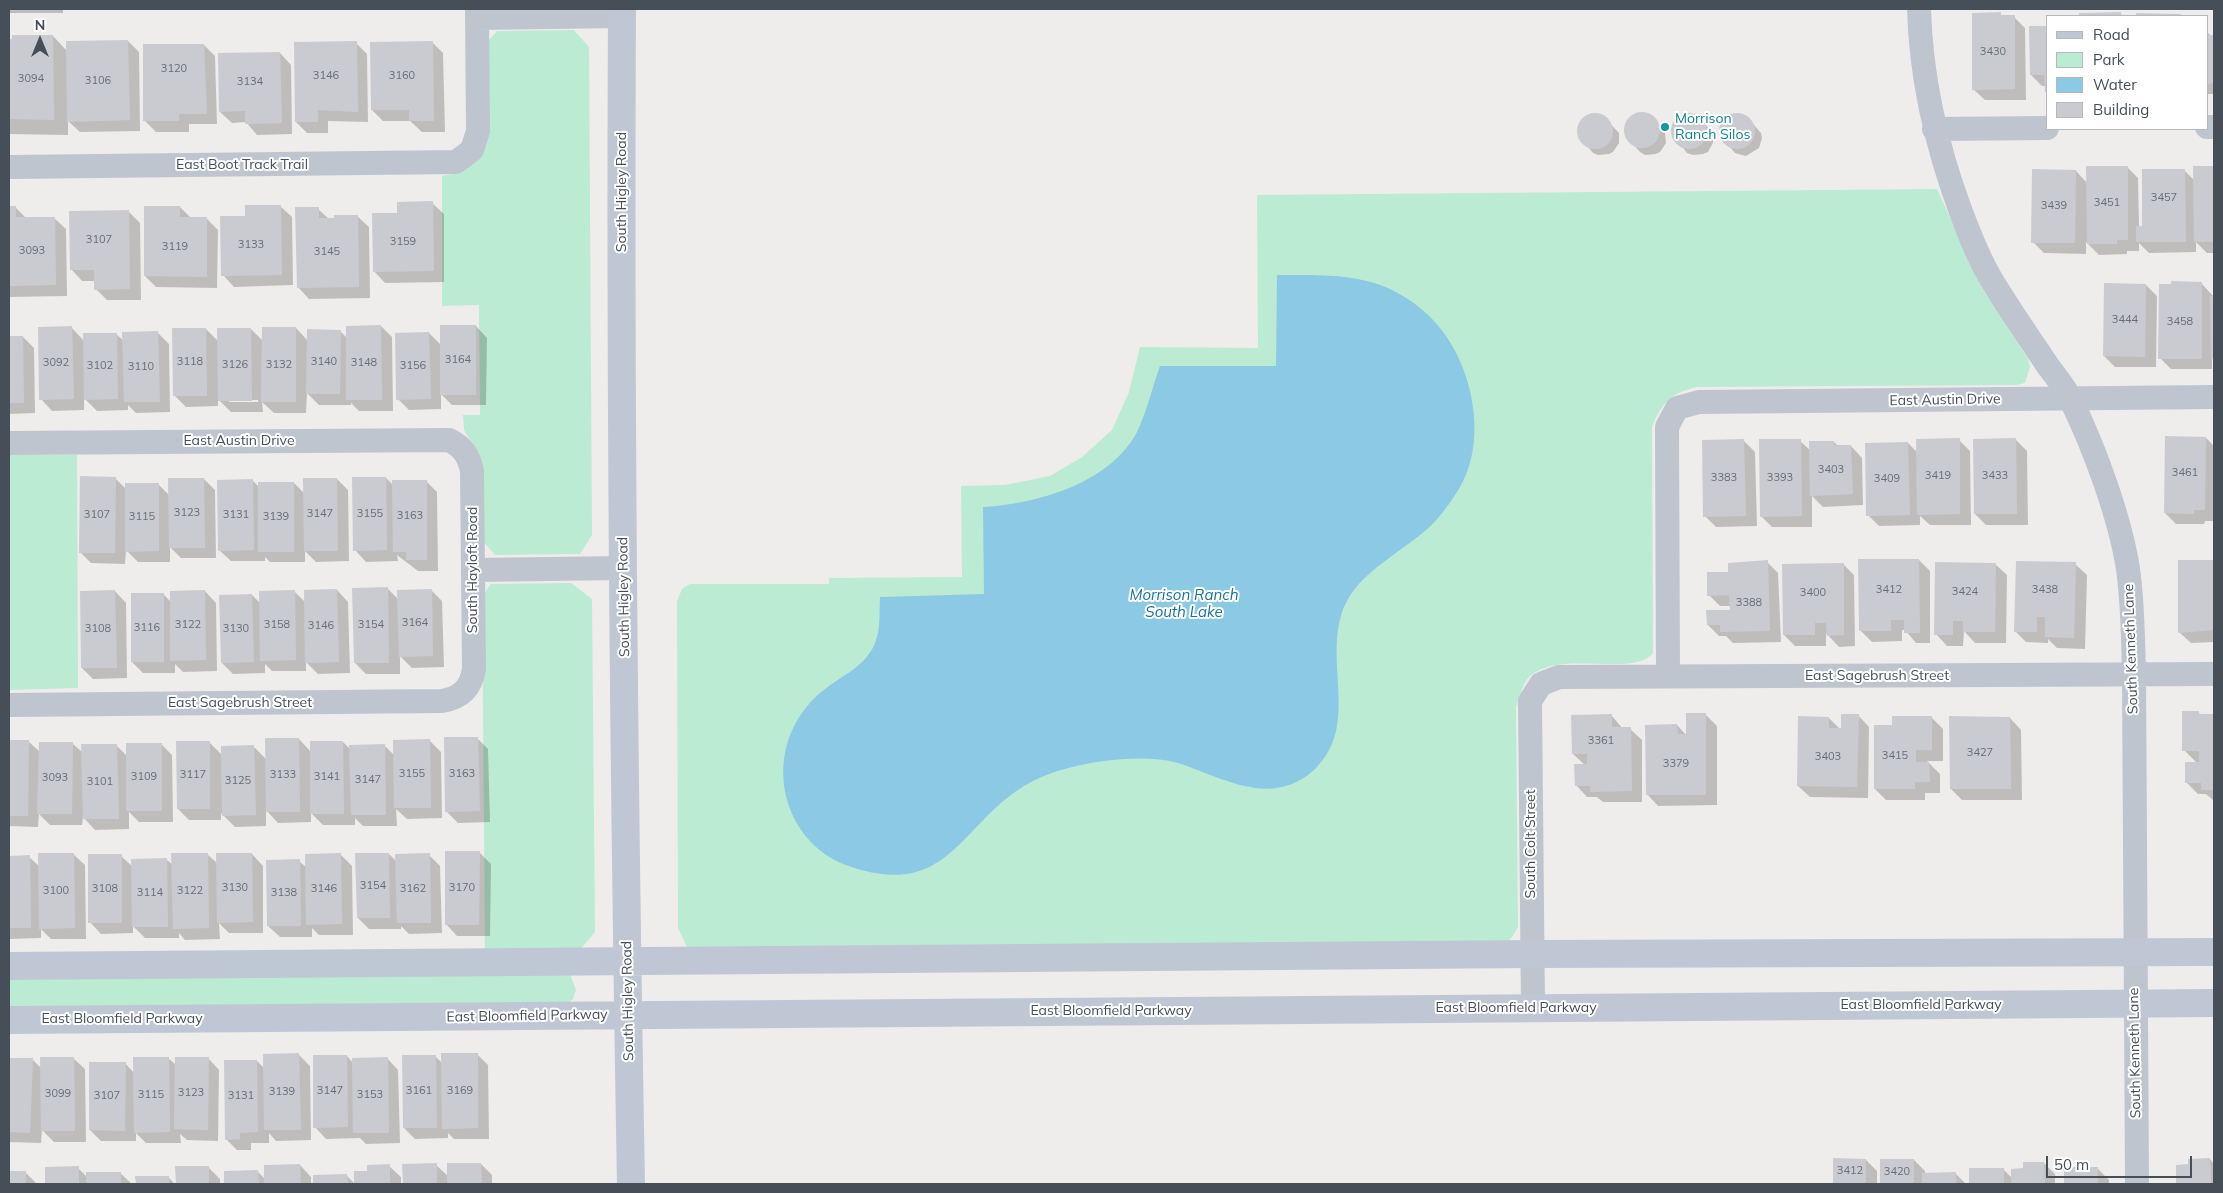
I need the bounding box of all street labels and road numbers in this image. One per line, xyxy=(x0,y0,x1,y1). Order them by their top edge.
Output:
street label: South Higley Road xyxy=(614,132,630,252)
street label: East Boot Track Trail xyxy=(176,157,308,173)
street label: East Austin Drive xyxy=(1889,391,2001,409)
street label: East Austin Drive xyxy=(183,433,295,449)
street label: South Hayloft Road xyxy=(465,507,481,633)
street label: South Higley Road xyxy=(615,537,633,657)
street label: South Kenneth Lane xyxy=(2120,583,2142,715)
street label: East Sagebrush Street xyxy=(1805,668,1949,684)
street label: East Sagebrush Street xyxy=(168,695,312,711)
street label: South Colt Street xyxy=(1523,789,1539,899)
street label: South Higley Road xyxy=(619,941,637,1061)
street label: South Kenneth Lane xyxy=(2125,988,2145,1118)
street label: East Bloomfield Parkway xyxy=(1840,997,2002,1013)
street label: East Bloomfield Parkway xyxy=(1435,1000,1597,1016)
street label: East Bloomfield Parkway xyxy=(1030,1003,1192,1019)
street label: East Bloomfield Parkway xyxy=(446,1006,608,1026)
street label: East Bloomfield Parkway xyxy=(41,1011,203,1027)

